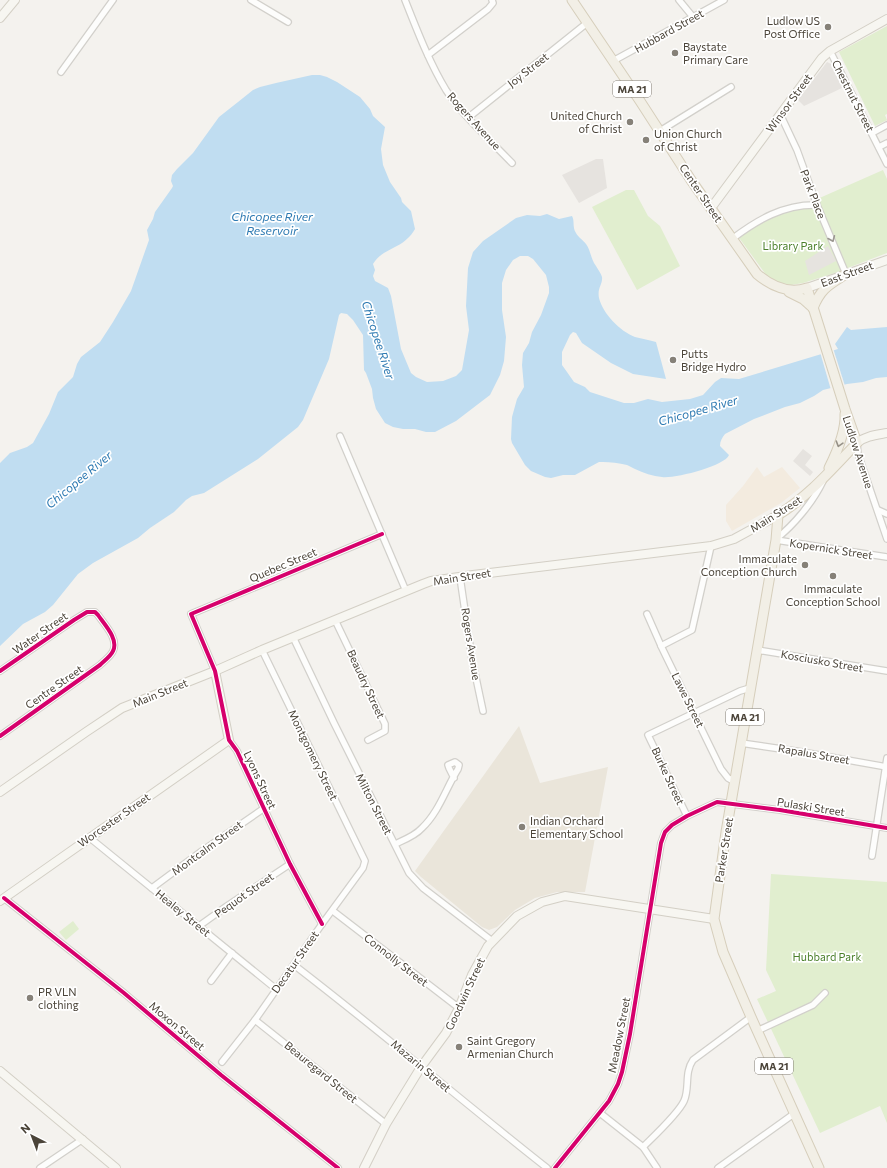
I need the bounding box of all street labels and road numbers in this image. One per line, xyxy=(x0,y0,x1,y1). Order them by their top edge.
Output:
street label: Hubbard Street xyxy=(632,6,706,55)
street label: Joy Street xyxy=(505,49,552,90)
street label: Chestnut Street xyxy=(830,58,877,134)
street label: Winsor Street xyxy=(763,70,815,135)
road number: MA 21 xyxy=(613,81,651,97)
street label: Rogers Avenue xyxy=(445,89,504,152)
street label: Center Street xyxy=(677,161,726,225)
street label: Park Place xyxy=(798,167,829,221)
street label: East Street xyxy=(819,258,875,289)
street label: Ludlow Avenue xyxy=(841,414,876,490)
street label: Main Street xyxy=(747,492,804,535)
street label: Kopernick Street xyxy=(789,536,874,562)
street label: Quebec Street xyxy=(247,544,319,585)
street label: Main Street xyxy=(432,565,492,588)
street label: Rogers Avenue xyxy=(459,607,484,681)
street label: Water Street xyxy=(10,609,70,656)
street label: Beaudry Street xyxy=(345,647,388,721)
street label: Kosciusko Street xyxy=(780,647,865,674)
street label: Centre Street xyxy=(22,662,85,711)
street label: Lawe Street xyxy=(670,670,708,730)
street label: Main Street xyxy=(130,675,190,710)
street label: Montgomery Street xyxy=(286,707,341,803)
road number: MA 21 xyxy=(726,709,764,725)
street label: Rapalus Street xyxy=(777,741,851,766)
street label: Burke Street xyxy=(649,745,688,807)
street label: Lyons Street xyxy=(241,749,280,811)
street label: Milton Street xyxy=(354,771,396,837)
street label: Worcester Street xyxy=(75,790,153,849)
street label: Pulaski Street xyxy=(776,795,846,818)
street label: Parker Street xyxy=(712,816,735,884)
street label: Montcalm Street xyxy=(169,817,245,878)
street label: Pequot Street xyxy=(212,869,276,920)
street label: Healey Street xyxy=(153,886,214,939)
street label: Decatur Street xyxy=(268,928,321,995)
street label: Connolly Street xyxy=(362,931,431,989)
street label: Goodwin Street xyxy=(442,955,487,1032)
street label: Meadow Street xyxy=(605,995,632,1074)
street label: Moxon Street xyxy=(147,999,208,1053)
street label: Mazarin Street xyxy=(389,1037,454,1095)
street label: Beauregard Street xyxy=(282,1038,361,1105)
road number: MA 21 xyxy=(755,1058,793,1074)

